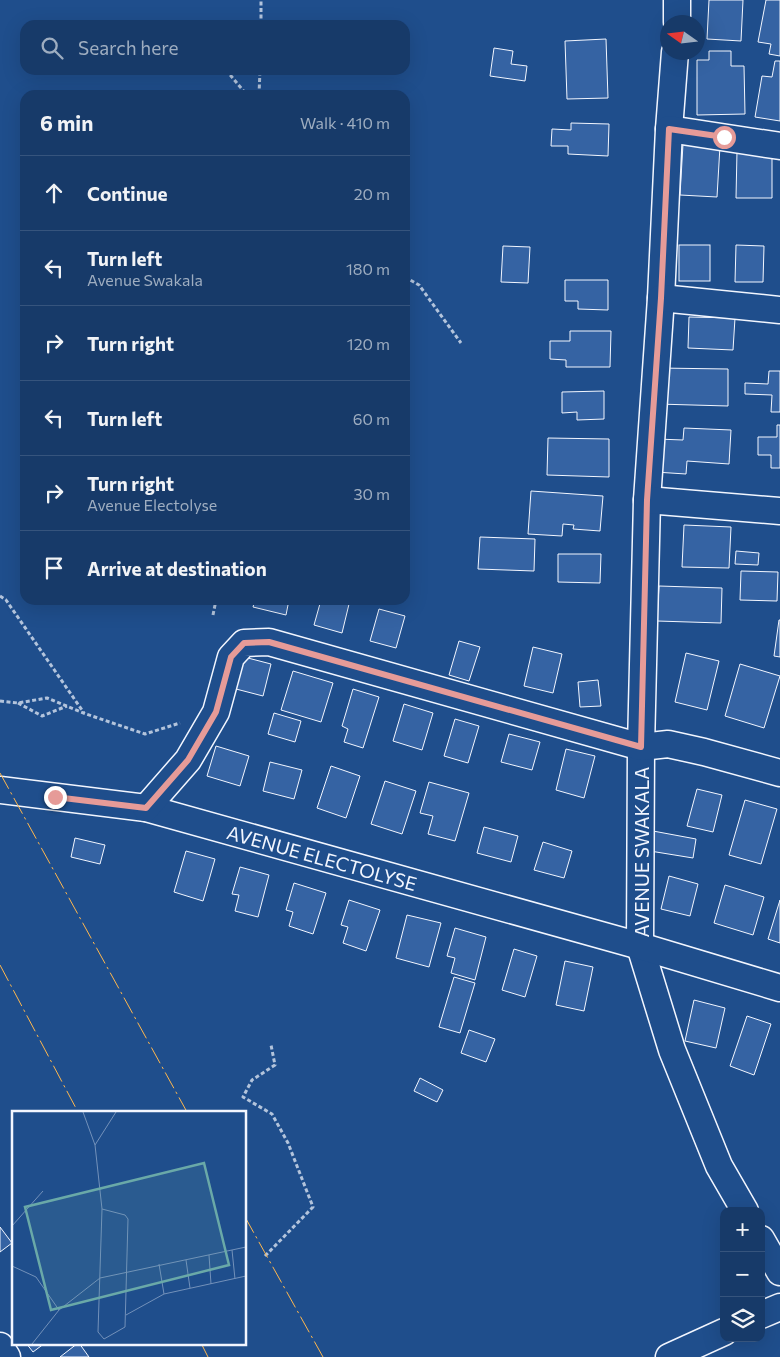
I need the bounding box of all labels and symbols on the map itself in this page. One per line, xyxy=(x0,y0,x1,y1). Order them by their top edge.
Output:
north arrow xyxy=(660,15,705,60)
route start xyxy=(713,126,736,149)
street label: AVENUE SWAKALA xyxy=(630,767,653,937)
route end xyxy=(44,786,67,809)
street label: AVENUE ELECTOLYSE xyxy=(225,820,420,895)
inset map xyxy=(12,1111,246,1344)

